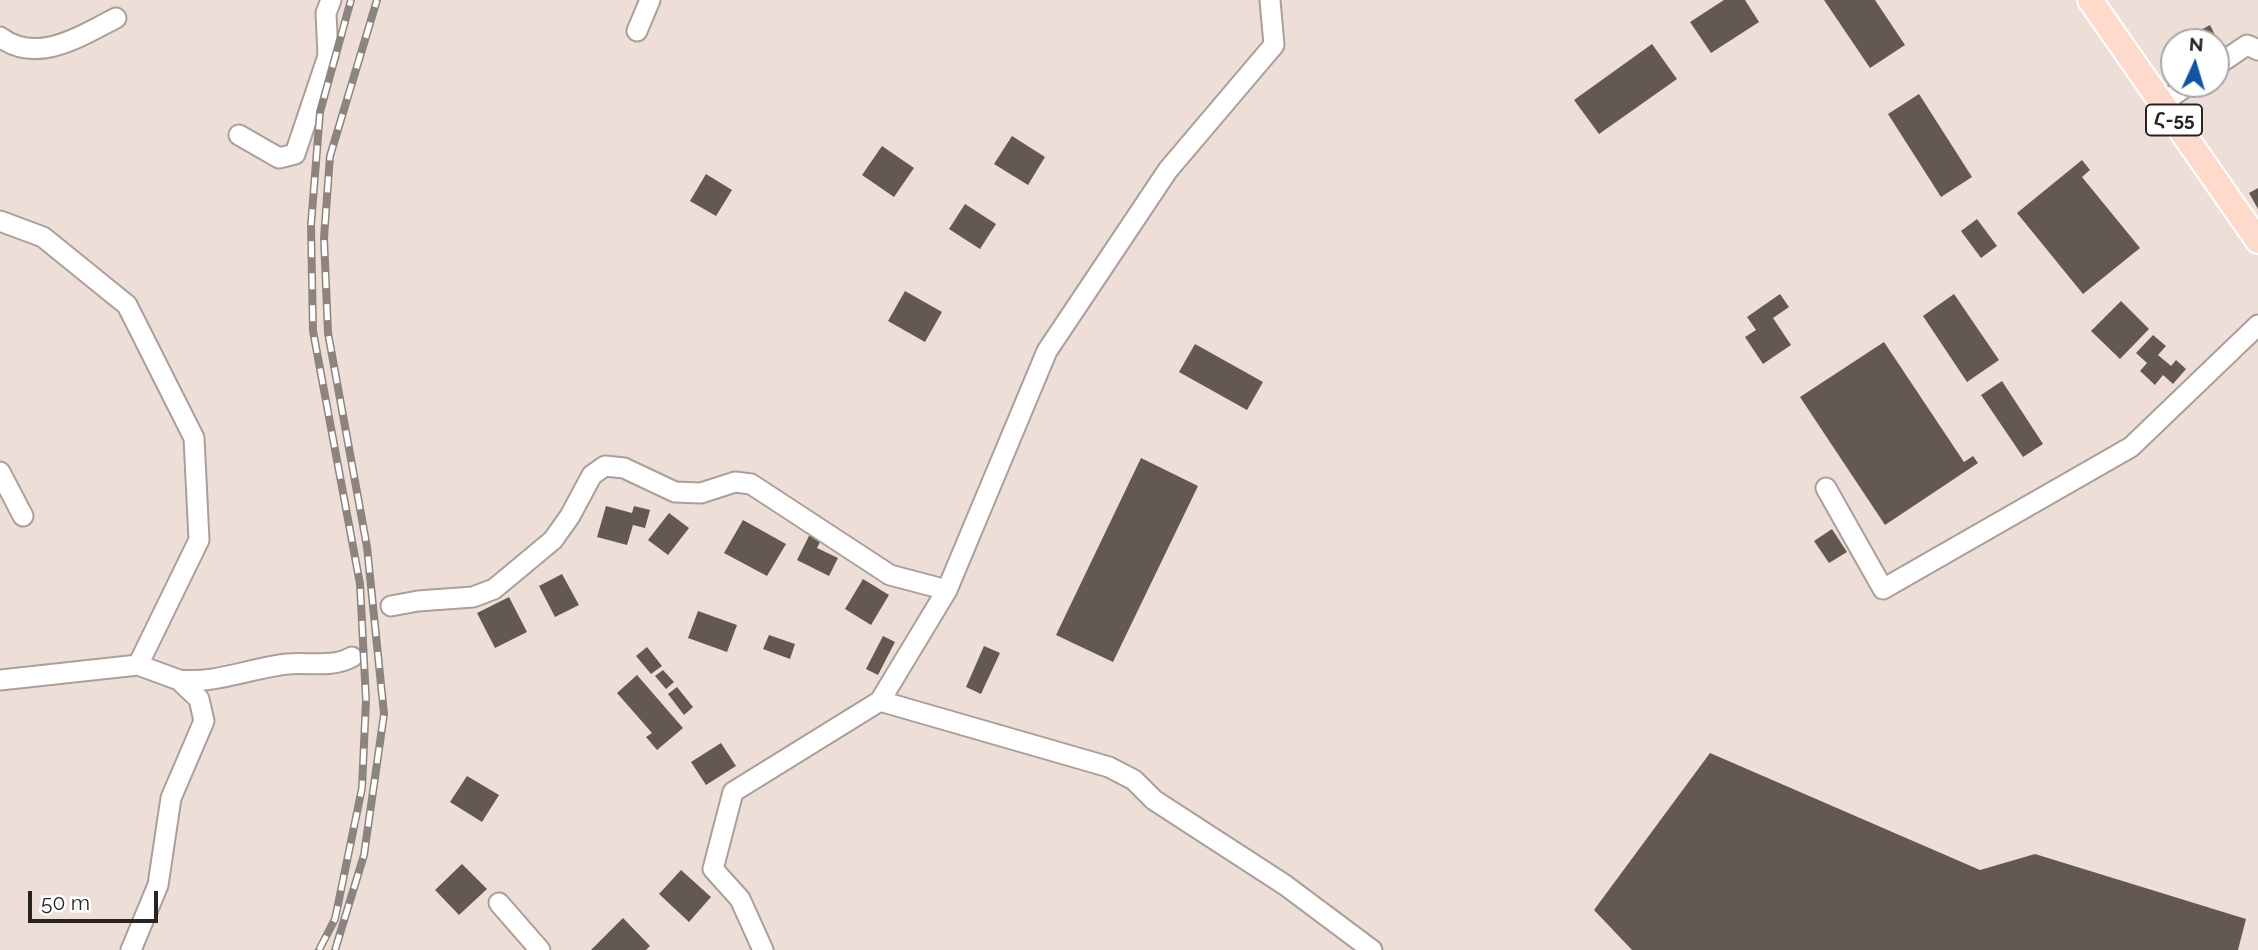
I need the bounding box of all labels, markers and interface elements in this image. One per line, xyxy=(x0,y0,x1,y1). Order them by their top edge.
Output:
north arrow xyxy=(2160,28,2230,98)
text: N xyxy=(2188,33,2204,56)
road number: Հ-55 xyxy=(2146,104,2202,136)
scale bar xyxy=(32,876,161,920)
text: 50 m xyxy=(41,890,90,915)

